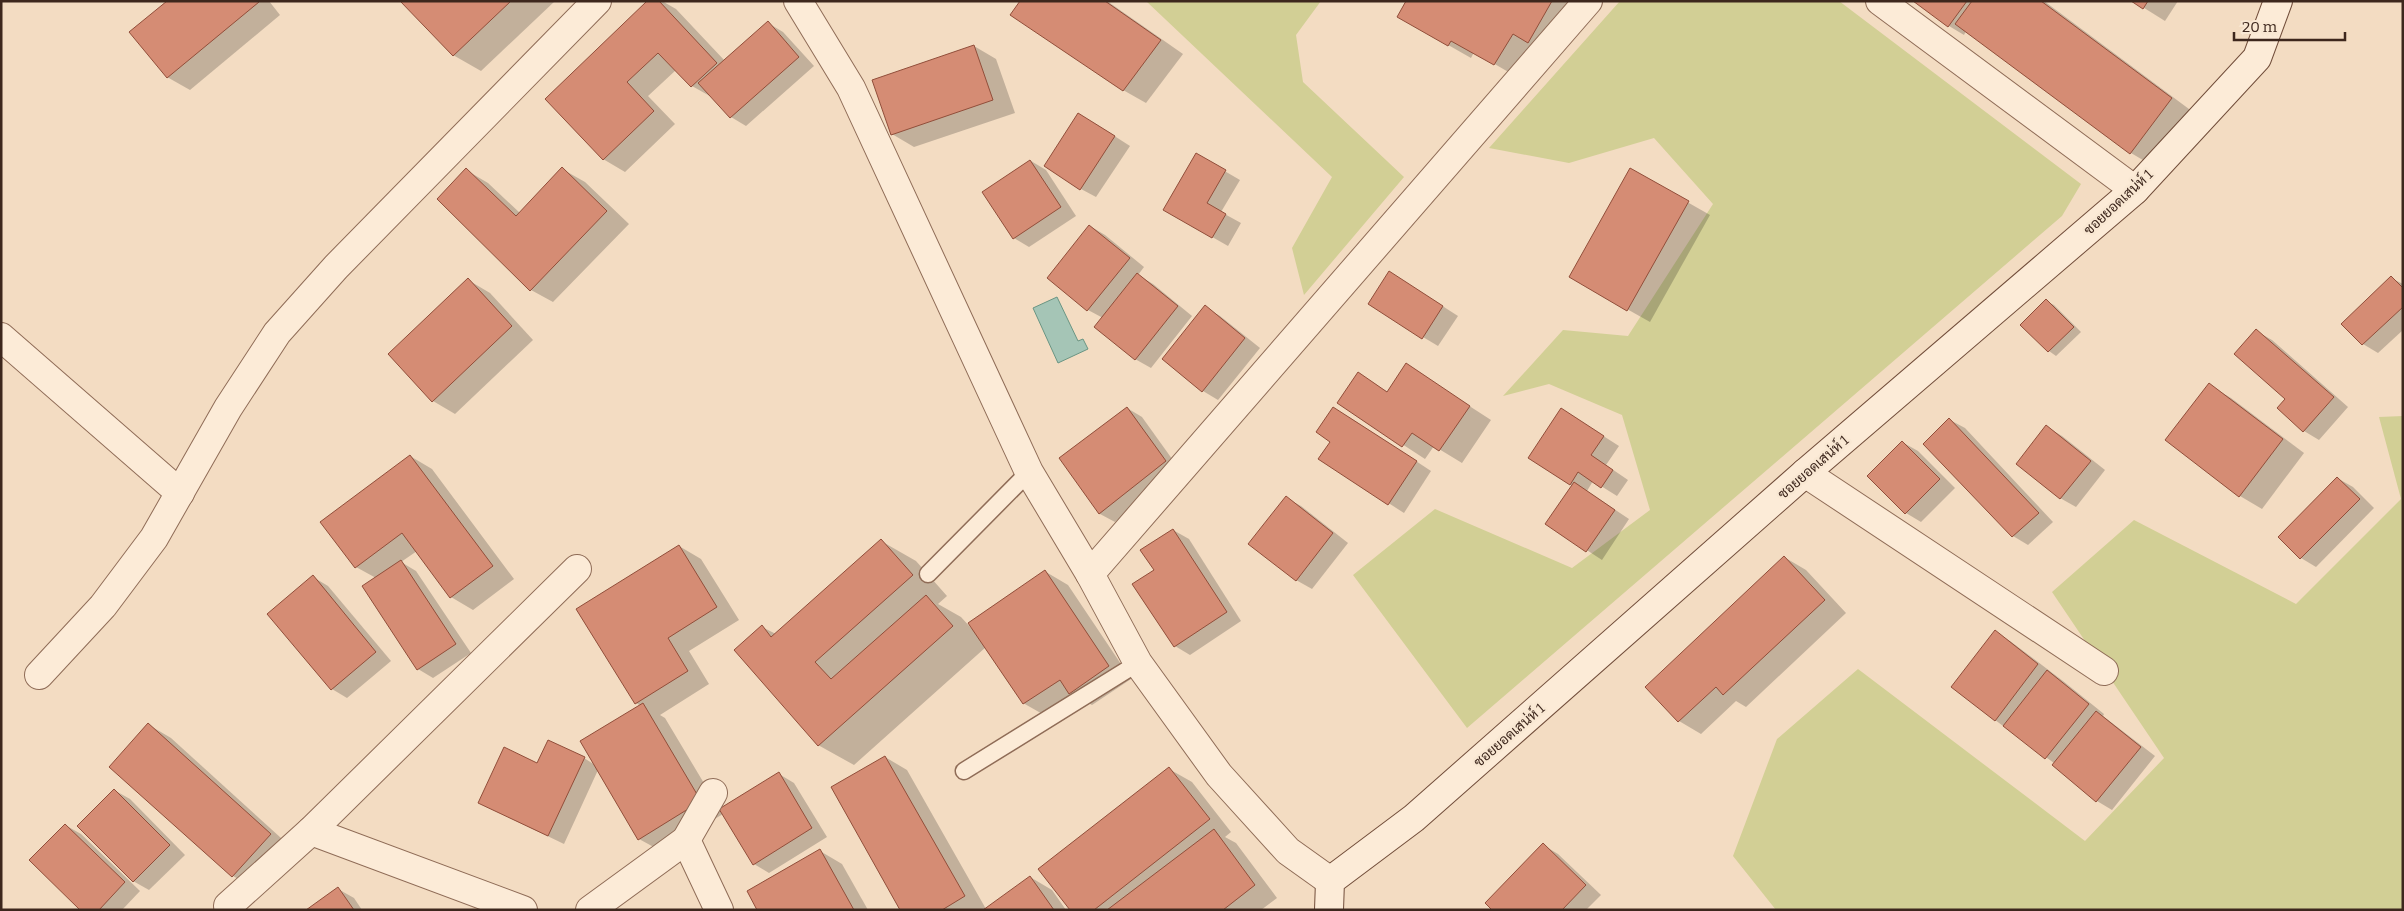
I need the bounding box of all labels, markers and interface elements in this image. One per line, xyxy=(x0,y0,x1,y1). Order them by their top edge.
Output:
scale bar xyxy=(2234,10,2345,42)
text: 20 m xyxy=(2242,18,2278,36)
street label: ซอยยอดเสน่ห์ 1 xyxy=(2080,165,2157,239)
street label: ซอยยอดเสน่ห์ 1 xyxy=(1774,431,1852,503)
street label: ซอยยอดเสน่ห์ 1 xyxy=(1470,699,1548,771)

